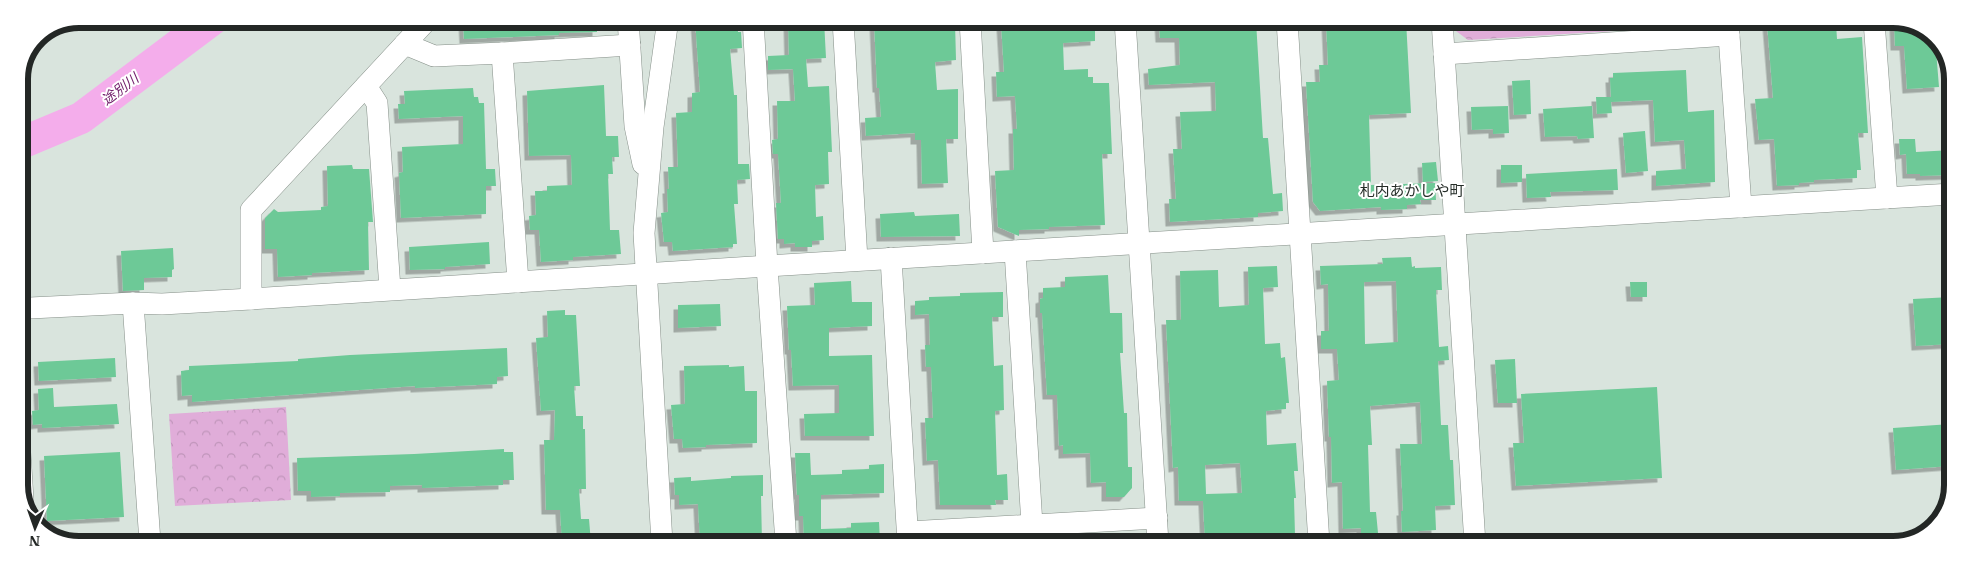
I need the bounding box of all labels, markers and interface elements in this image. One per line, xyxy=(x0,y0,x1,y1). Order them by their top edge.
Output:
water label: 途別川 xyxy=(98,68,144,109)
district label: 札内あかしや町 xyxy=(1360,181,1464,200)
north arrow xyxy=(10,503,60,553)
text: N xyxy=(29,532,40,550)

